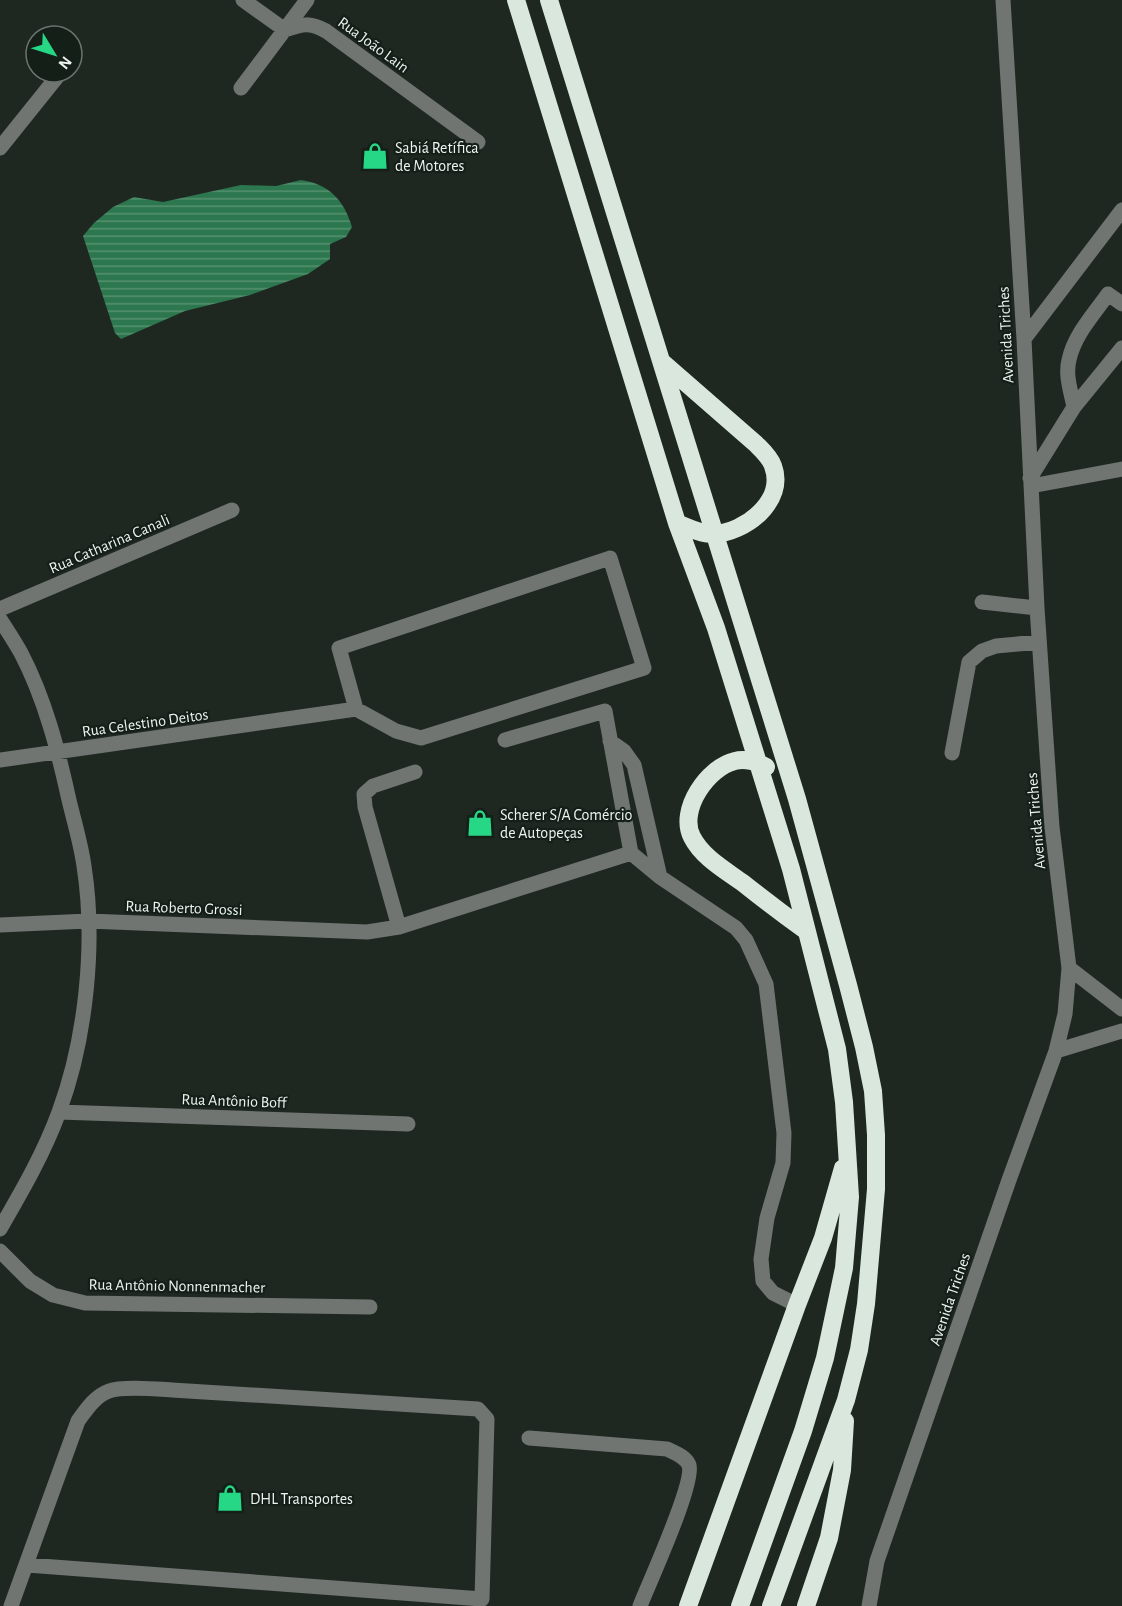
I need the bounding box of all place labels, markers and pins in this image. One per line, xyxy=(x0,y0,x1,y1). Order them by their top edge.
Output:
place label: Sabiá Retífica de Motores xyxy=(395,140,479,174)
shop icon: Sabiá Retífica de Motores xyxy=(360,141,390,171)
place label: Scherer S/A Comércio de Autopeças xyxy=(500,807,633,841)
shop icon: Scherer S/A Comércio de Autopeças xyxy=(465,808,495,838)
shop icon: DHL Transportes xyxy=(215,1483,245,1513)
place label: DHL Transportes xyxy=(250,1491,353,1507)

